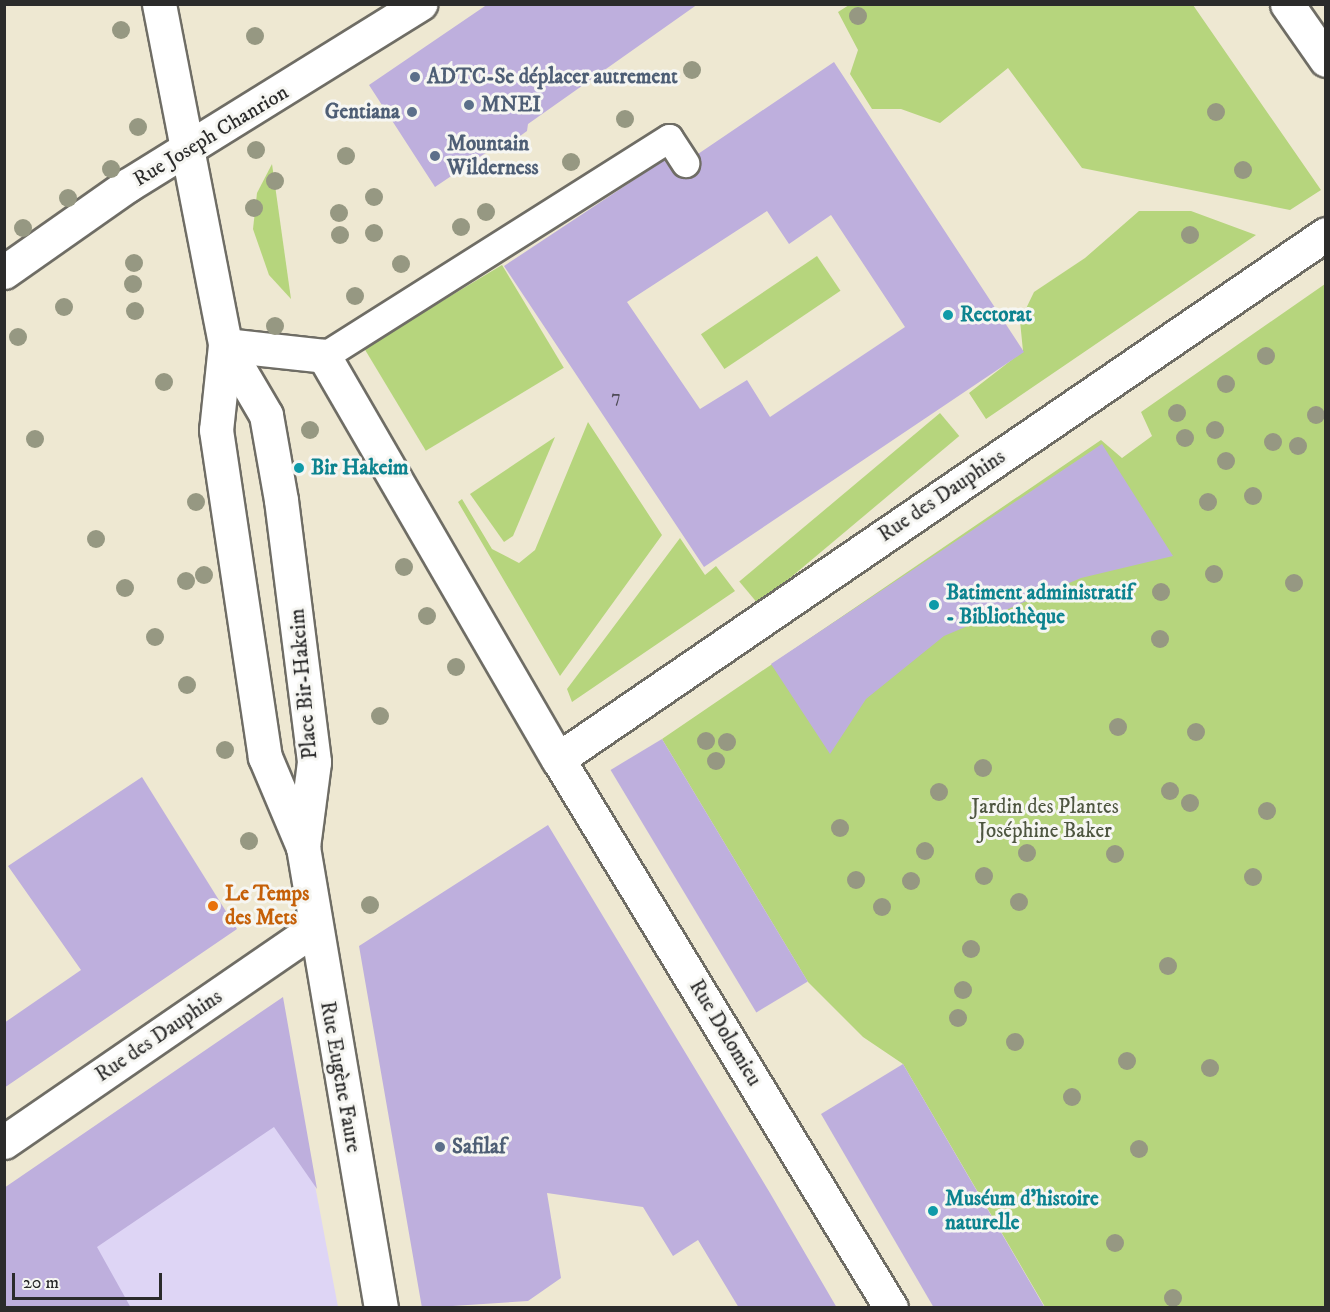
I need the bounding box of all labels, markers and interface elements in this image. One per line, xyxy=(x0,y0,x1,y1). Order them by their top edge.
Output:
place label: ADTC-Se déplacer autrement xyxy=(427,64,678,90)
marker: ADTC-Se déplacer autrement xyxy=(408,70,422,84)
street label: Rue Joseph Chanrion xyxy=(129,80,293,192)
place label: MNEI xyxy=(481,92,541,118)
marker: MNEI xyxy=(462,98,476,112)
place label: Gentiana xyxy=(325,99,400,125)
marker: Gentiana xyxy=(405,105,419,119)
place label: Mountain Wilderness xyxy=(447,131,539,181)
marker: Mountain Wilderness xyxy=(428,149,442,163)
place label: Rectorat xyxy=(960,302,1032,328)
marker: Rectorat xyxy=(941,308,955,322)
house number: 7 xyxy=(611,386,621,408)
street label: Rue des Dauphins xyxy=(874,444,1010,548)
place label: Bir Hakeim xyxy=(311,455,409,481)
marker: Bir Hakeim xyxy=(292,461,306,475)
place label: Batiment administratif - Bibliothèque xyxy=(946,580,1133,630)
marker: Batiment administratif - Bibliothèque xyxy=(927,598,941,612)
street label: Place Bir-Hakeim xyxy=(285,608,323,760)
park label: Jardin des Plantes Joséphine Baker xyxy=(971,794,1119,844)
place label: Le Temps des Mets xyxy=(225,881,309,931)
marker: Le Temps des Mets xyxy=(206,899,220,913)
street label: Rue Dolomieu xyxy=(683,975,767,1091)
street label: Rue des Dauphins xyxy=(91,984,227,1088)
street label: Rue Eugène Faure xyxy=(314,999,366,1155)
place label: Safilaf xyxy=(452,1134,506,1160)
marker: Safilaf xyxy=(433,1140,447,1154)
place label: Muséum d'histoire naturelle xyxy=(945,1186,1099,1236)
marker: Muséum d'histoire naturelle xyxy=(926,1204,940,1218)
scale bar xyxy=(15,1261,165,1299)
text: 20 m xyxy=(23,1272,59,1294)

